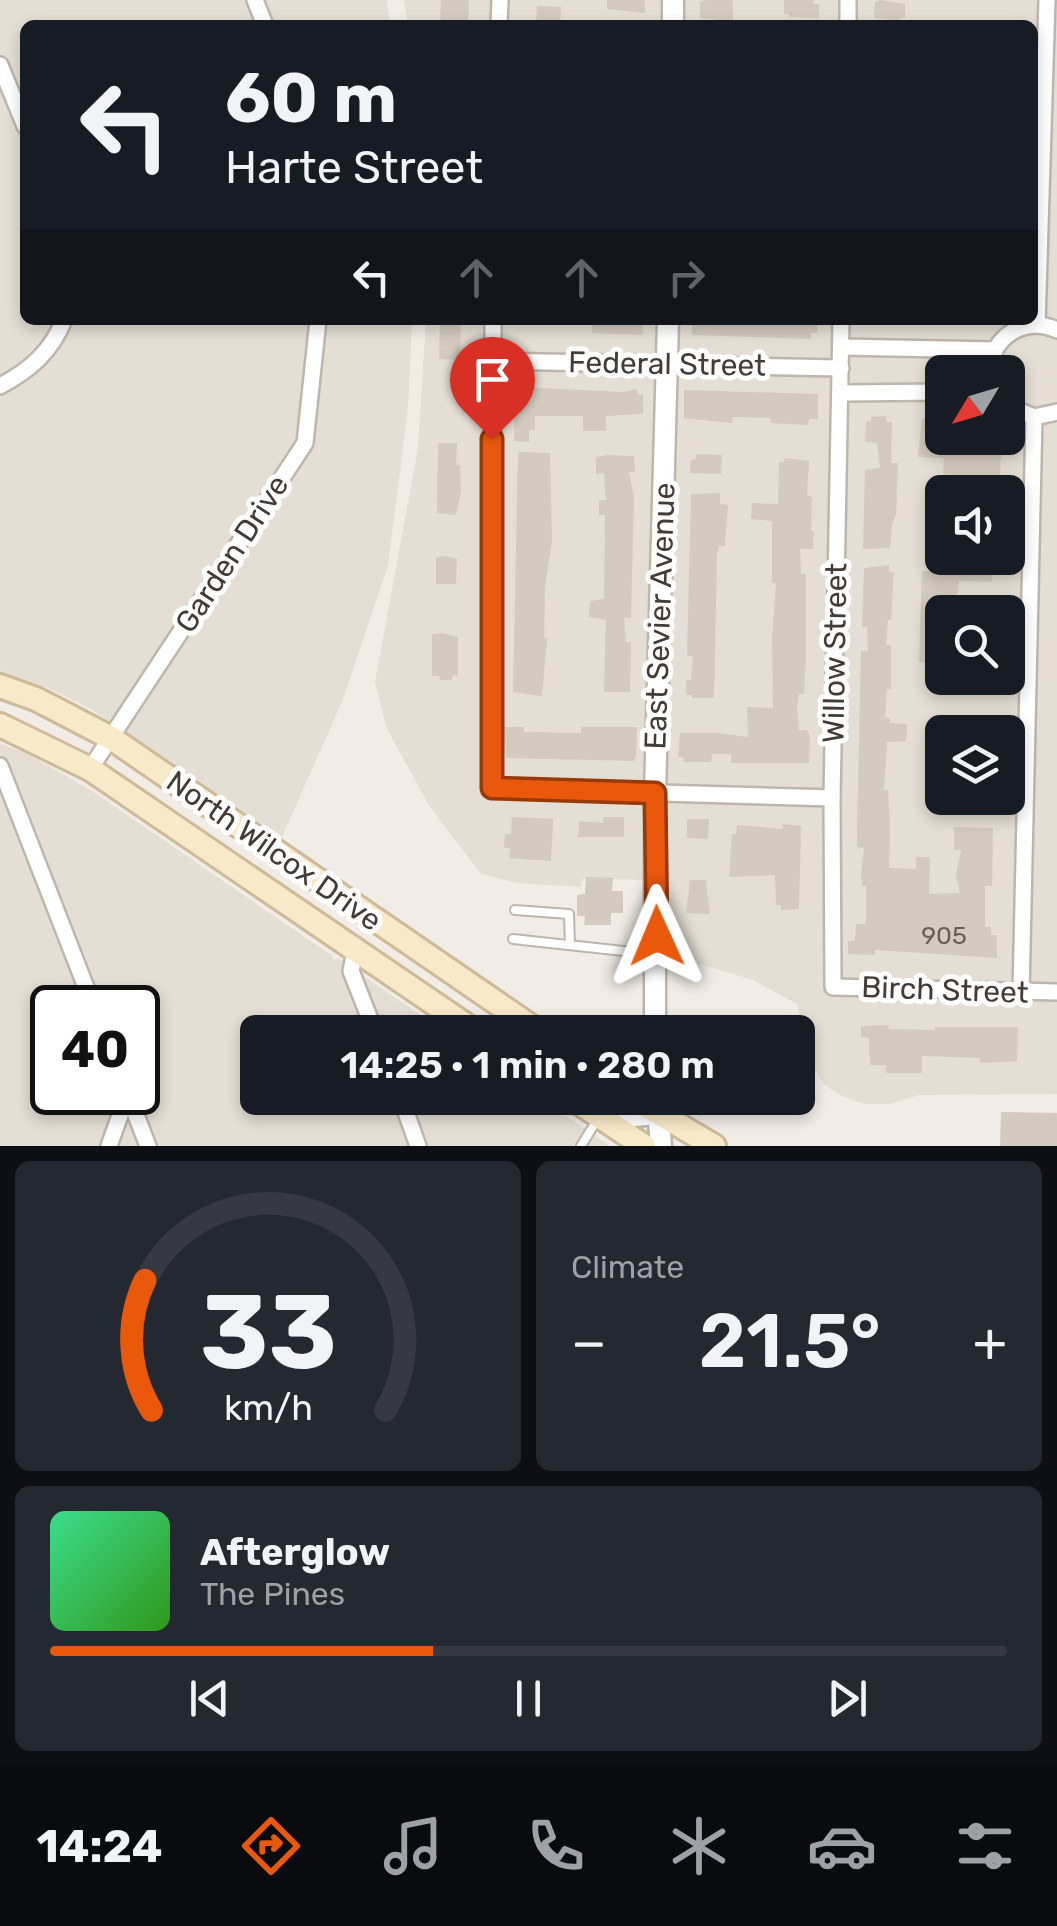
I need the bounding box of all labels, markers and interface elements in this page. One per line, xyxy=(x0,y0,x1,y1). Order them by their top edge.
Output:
text: 60 m xyxy=(225,57,397,140)
icon: left xyxy=(60,60,190,190)
text: Harte Street xyxy=(225,141,483,194)
icon: left xyxy=(344,250,399,305)
icon: ahead xyxy=(449,250,504,305)
icon: ahead xyxy=(554,250,609,305)
icon: right xyxy=(659,250,714,305)
pin xyxy=(450,337,535,440)
street label: Federal Street xyxy=(568,344,766,384)
icon: arrive xyxy=(465,352,520,407)
north arrow xyxy=(925,355,1025,455)
map controls xyxy=(925,355,1025,815)
street label: Garden Drive xyxy=(168,469,296,639)
button: sound xyxy=(925,475,1025,575)
street label: East Sevier Avenue xyxy=(637,482,683,750)
street label: Willow Street xyxy=(815,562,855,743)
button: search xyxy=(925,595,1025,695)
button: layers xyxy=(925,715,1025,815)
street label: North Wilcox Drive xyxy=(160,763,388,939)
position arrow xyxy=(605,884,709,988)
house number: 905 xyxy=(921,921,967,950)
street label: Birch Street xyxy=(861,969,1030,1011)
speed limit sign: 40 xyxy=(30,985,160,1115)
text: 14:25 · 1 min · 280 m xyxy=(340,1042,715,1088)
text: Climate xyxy=(571,1248,684,1286)
text: 33 xyxy=(199,1271,337,1394)
text: 21.5° xyxy=(699,1297,881,1386)
text: − xyxy=(571,1310,607,1375)
text: + xyxy=(973,1310,1007,1375)
text: km/h xyxy=(223,1387,313,1429)
text: Afterglow xyxy=(200,1529,390,1575)
text: The Pines xyxy=(200,1575,345,1613)
icon: previous xyxy=(182,1671,237,1726)
icon: pause xyxy=(501,1671,556,1726)
icon: next xyxy=(820,1671,875,1726)
icon: directions xyxy=(236,1811,306,1881)
icon: music xyxy=(378,1811,448,1881)
icon: phone xyxy=(521,1811,591,1881)
icon: climate xyxy=(664,1811,734,1881)
icon: car xyxy=(807,1811,877,1881)
icon: filters xyxy=(950,1811,1020,1881)
text: 14:24 xyxy=(36,1820,163,1873)

